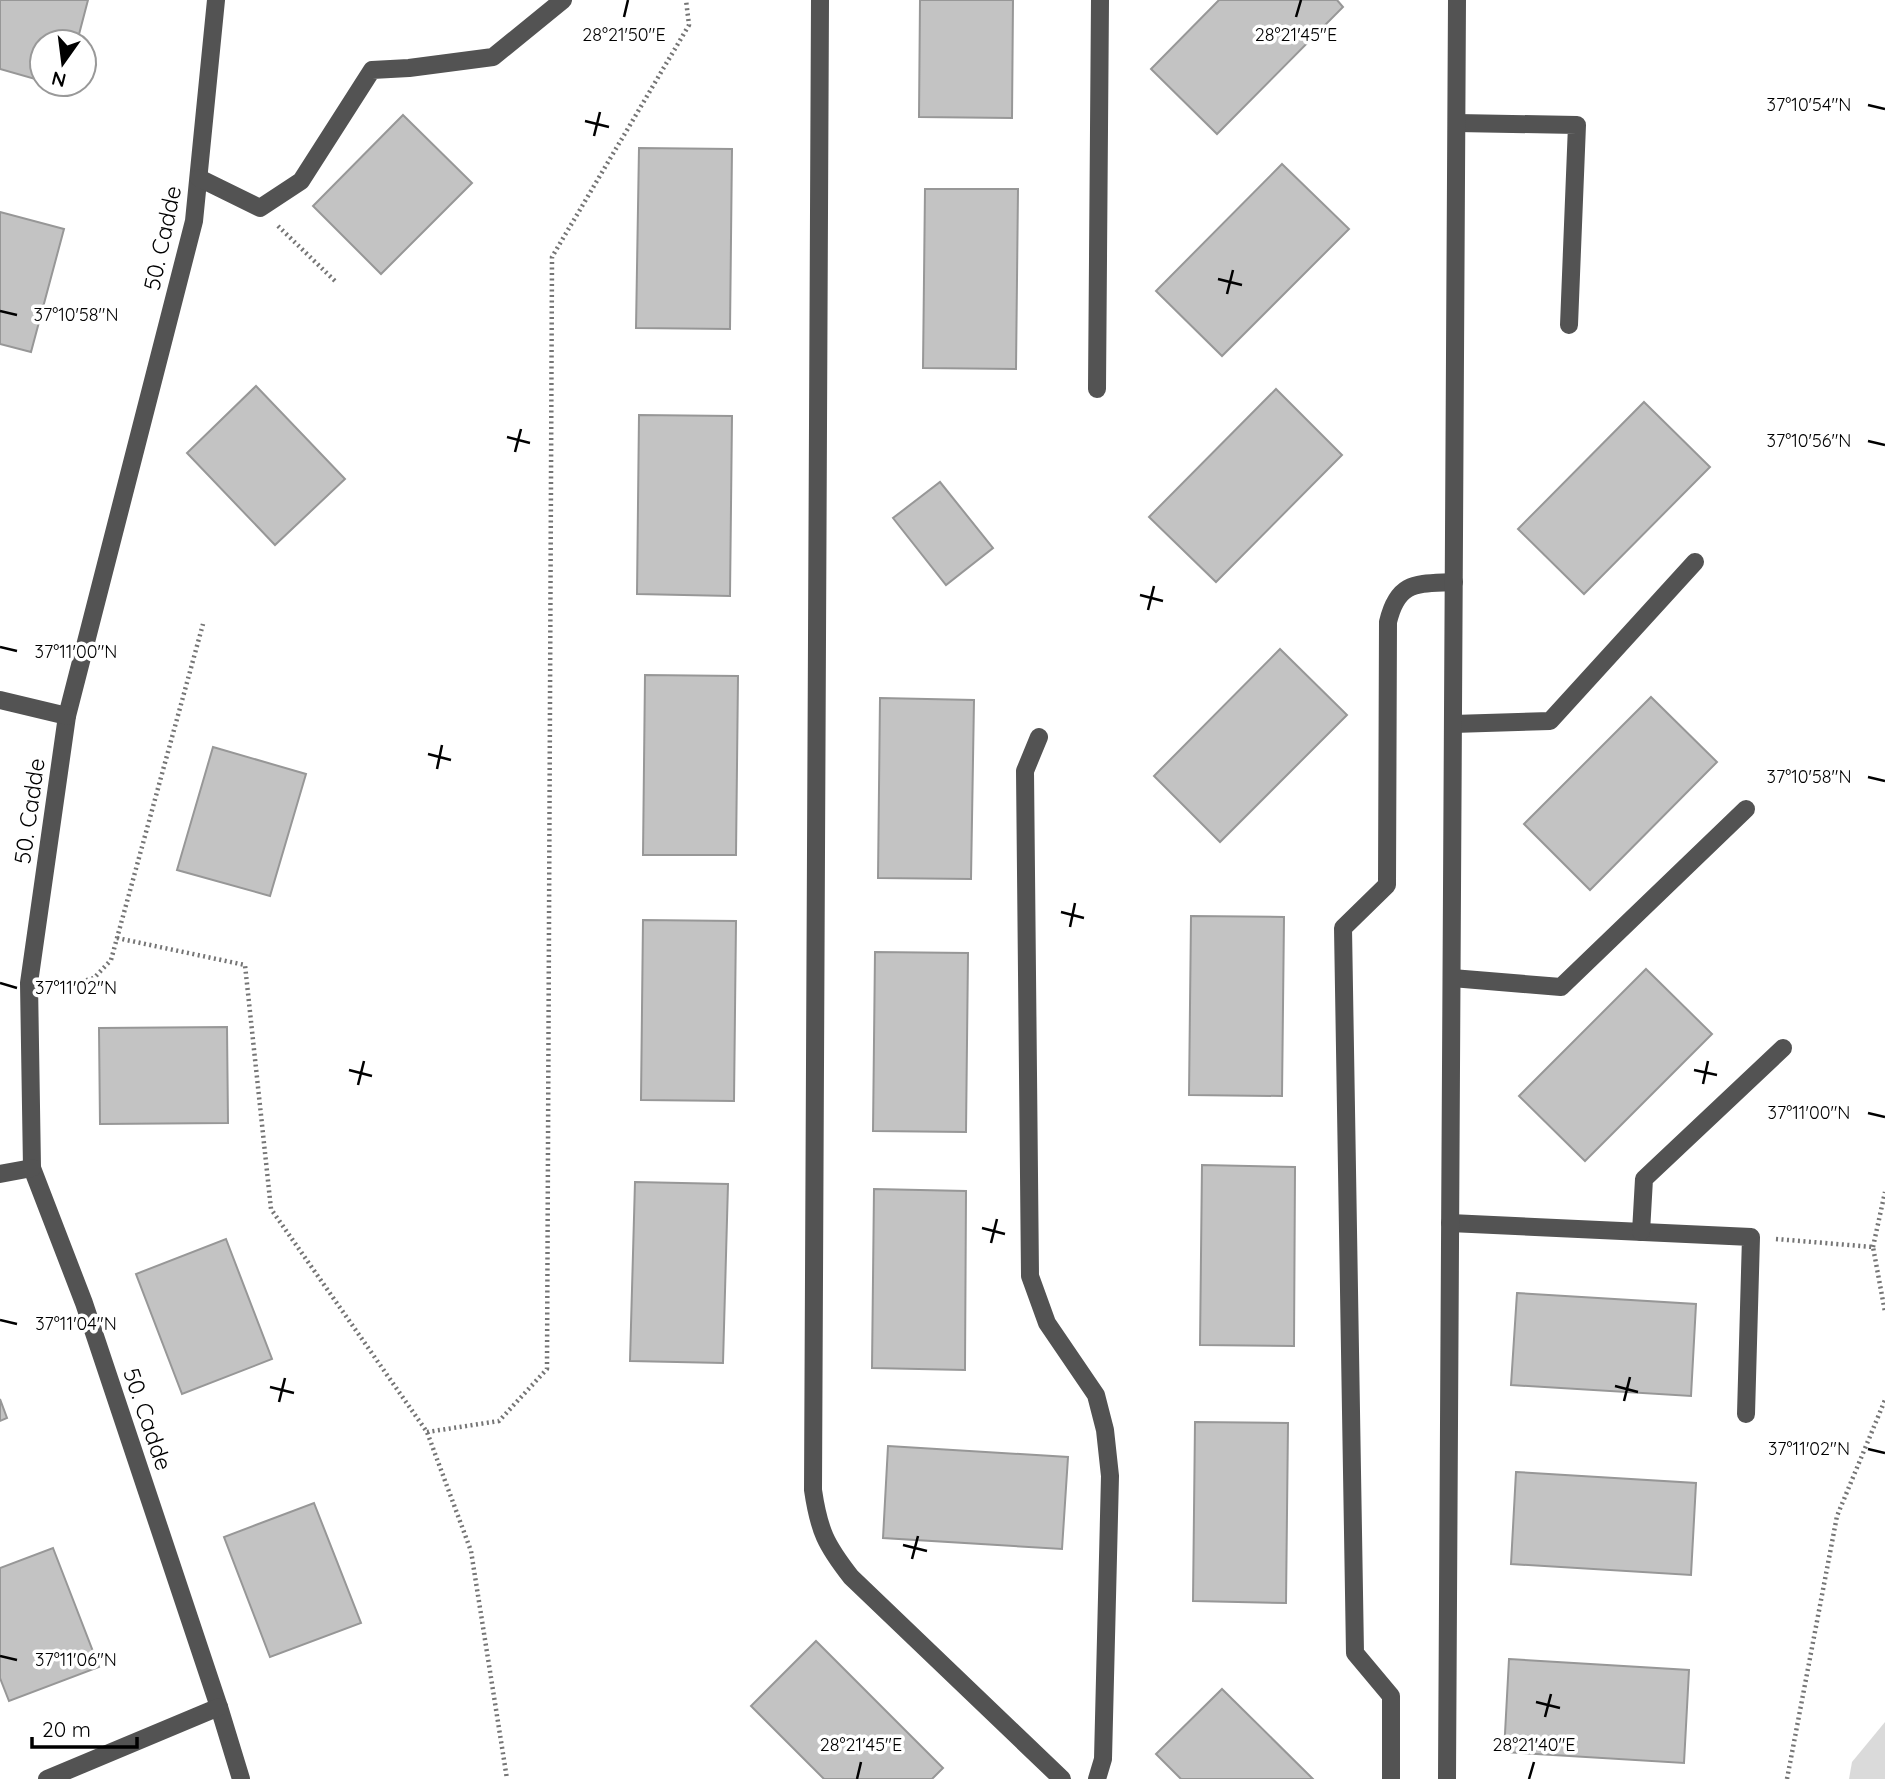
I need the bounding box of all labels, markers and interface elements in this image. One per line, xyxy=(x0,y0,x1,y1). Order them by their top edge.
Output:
text: 28°21'50"E xyxy=(582,23,666,46)
text: 28°21'45"E xyxy=(1255,23,1337,46)
north arrow xyxy=(28,28,98,98)
text: N xyxy=(49,66,69,93)
text: 37°10'54"N xyxy=(1767,93,1851,116)
street label: 50. Cadde xyxy=(137,183,187,293)
text: 37°10'58"N xyxy=(33,303,119,326)
text: 37°10'56"N xyxy=(1767,429,1851,452)
text: 37°11'00"N xyxy=(35,640,117,663)
street label: 50. Cadde xyxy=(7,756,51,866)
text: 37°10'58"N xyxy=(1766,765,1852,788)
text: 37°11'02"N xyxy=(35,976,117,999)
text: 37°11'00"N xyxy=(1768,1101,1850,1124)
text: 37°11'04"N xyxy=(35,1312,117,1335)
street label: 50. Cadde xyxy=(117,1364,179,1474)
text: 37°11'02"N xyxy=(1768,1437,1850,1460)
text: 37°11'06"N xyxy=(35,1648,117,1671)
scale bar xyxy=(32,1706,136,1750)
text: 20 m xyxy=(42,1716,91,1742)
text: 28°21'45"E xyxy=(820,1733,902,1756)
text: 28°21'40"E xyxy=(1492,1733,1576,1756)

